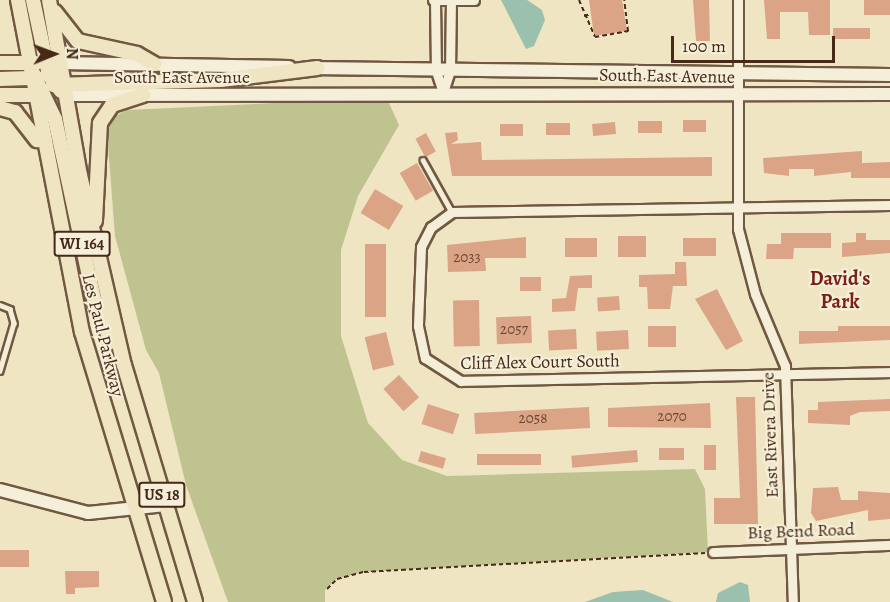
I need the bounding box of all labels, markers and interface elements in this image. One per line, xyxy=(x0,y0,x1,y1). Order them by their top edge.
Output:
north arrow xyxy=(24,24,84,84)
scale bar xyxy=(674,24,838,62)
text: 100 m xyxy=(682,34,726,58)
text: N xyxy=(61,48,83,60)
street label: South East Avenue xyxy=(599,64,735,88)
street label: South East Avenue xyxy=(114,66,250,88)
road number: WI 164 xyxy=(54,231,110,257)
house number: 2033 xyxy=(453,249,481,267)
district label: David's Park xyxy=(810,267,870,314)
street label: Les Paul Parkway xyxy=(77,271,129,399)
house number: 2057 xyxy=(500,321,528,339)
street label: Cliff Alex Court South xyxy=(460,350,620,374)
street label: East Rivera Drive xyxy=(757,372,783,498)
house number: 2070 xyxy=(657,408,687,426)
house number: 2058 xyxy=(519,410,547,428)
road number: US 18 xyxy=(138,482,186,508)
street label: Big Bend Road xyxy=(747,518,855,544)

